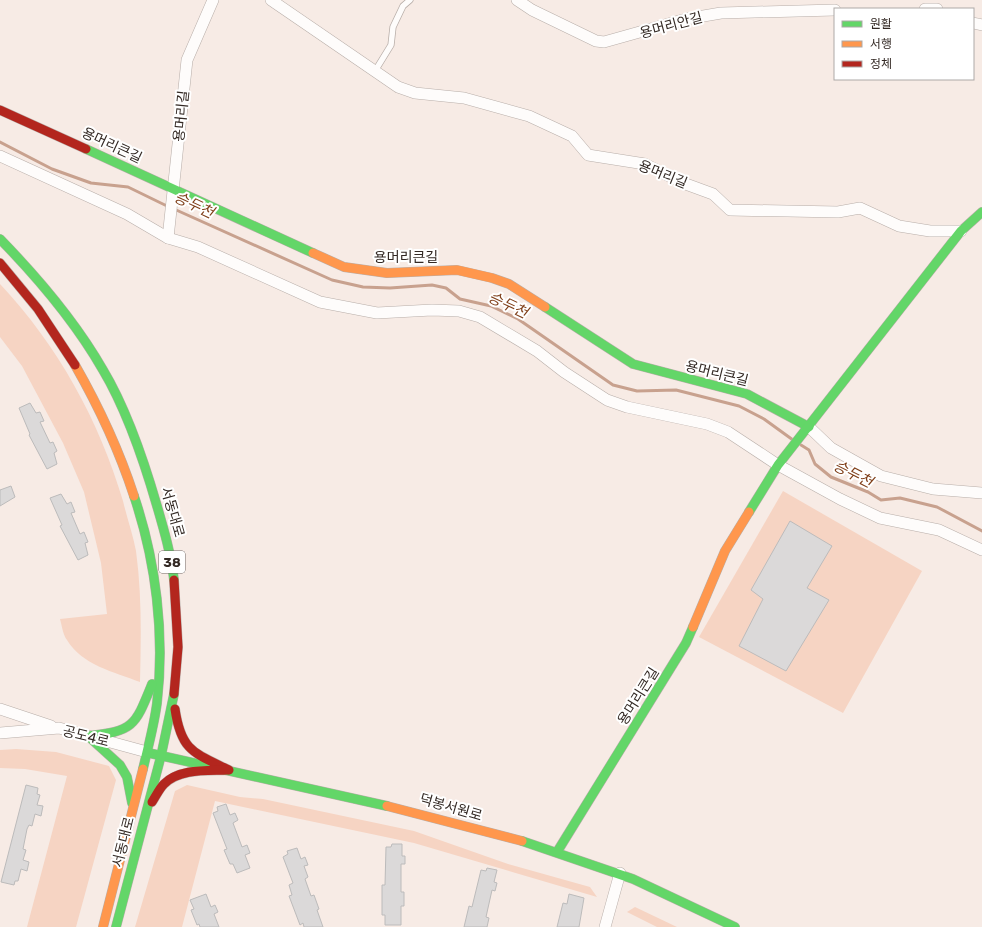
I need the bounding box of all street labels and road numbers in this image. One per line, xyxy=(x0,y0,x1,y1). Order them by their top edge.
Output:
street label: 용머리안길 xyxy=(638,9,704,42)
street label: 용머리길 xyxy=(170,90,193,143)
street label: 용머리큰길 xyxy=(79,124,145,167)
street label: 용머리길 xyxy=(636,157,690,192)
street label: 용머리큰길 xyxy=(374,249,438,266)
street label: 용머리큰길 xyxy=(684,357,750,390)
street label: 서동대로 xyxy=(157,485,188,539)
road number: 38 xyxy=(159,551,185,573)
street label: 용머리큰길 xyxy=(614,664,663,728)
street label: 공도4로 xyxy=(61,723,111,750)
street label: 덕봉서원로 xyxy=(418,790,484,825)
street label: 서동대로 xyxy=(109,815,138,869)

